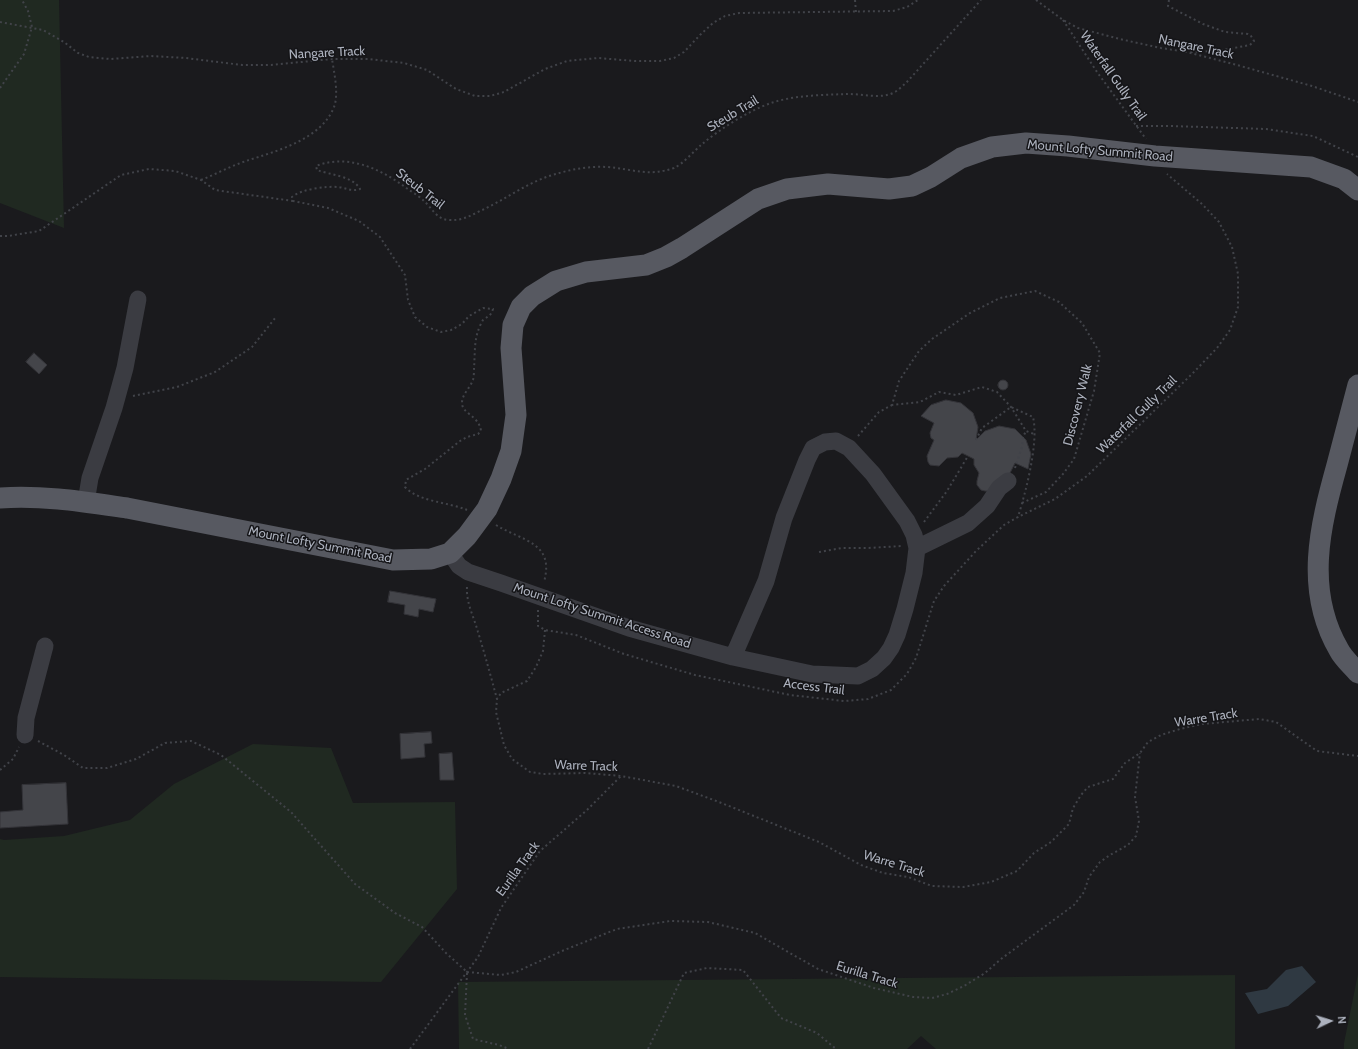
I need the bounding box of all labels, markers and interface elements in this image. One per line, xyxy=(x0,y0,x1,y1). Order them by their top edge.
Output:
street label: Waterfall Gully Trail xyxy=(1076,28,1150,124)
street label: Nangare Track xyxy=(1157,31,1235,63)
street label: Nangare Track xyxy=(288,43,366,63)
street label: Steub Trail xyxy=(704,93,762,135)
street label: Mount Lofty Summit Road xyxy=(1027,137,1173,165)
street label: Steub Trail xyxy=(393,165,447,213)
street label: Discovery Walk xyxy=(1060,362,1096,448)
street label: Waterfall Gully Trail xyxy=(1094,373,1180,457)
street label: Mount Lofty Summit Road xyxy=(247,523,393,567)
street label: Mount Lofty Summit Access Road xyxy=(511,580,693,652)
street label: Access Trail xyxy=(782,675,846,699)
street label: Warre Track xyxy=(1173,705,1239,731)
street label: Warre Track xyxy=(554,757,618,775)
street label: Eurilla Track xyxy=(493,839,543,899)
street label: Warre Track xyxy=(861,847,927,881)
street label: Eurilla Track xyxy=(834,958,900,992)
north arrow xyxy=(1310,1001,1350,1041)
text: N xyxy=(1335,1016,1349,1025)

